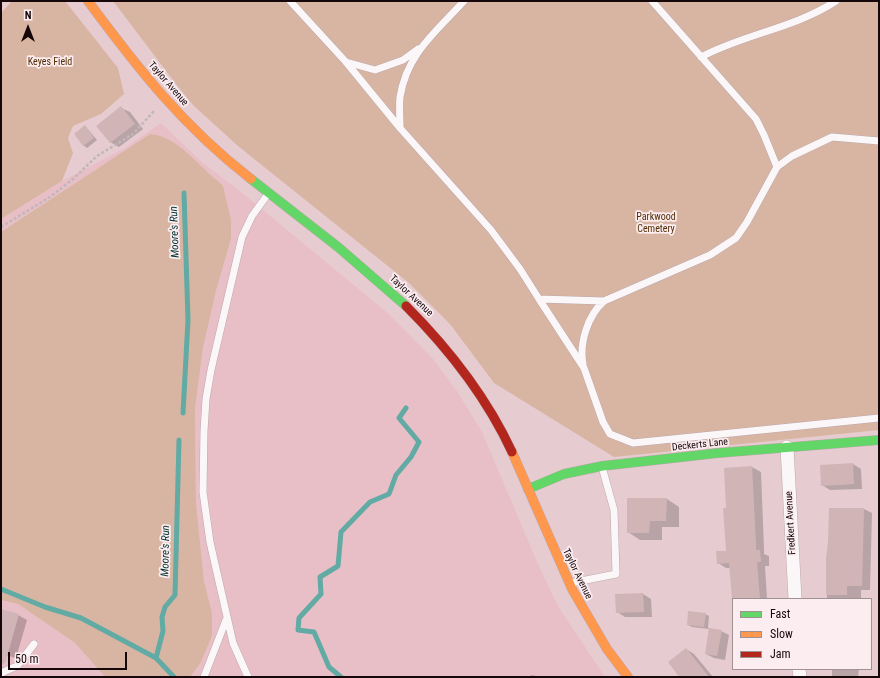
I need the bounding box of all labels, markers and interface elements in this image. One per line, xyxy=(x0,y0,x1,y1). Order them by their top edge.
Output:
north arrow xyxy=(8,8,48,48)
text: N xyxy=(25,9,31,22)
park label: Keyes Field xyxy=(28,56,72,68)
street label: Taylor Avenue xyxy=(145,59,191,109)
water label: Moore's Run xyxy=(168,206,182,258)
park label: Parkwood Cemetery xyxy=(636,211,676,234)
street label: Taylor Avenue xyxy=(387,273,435,319)
street label: Deckerts Lane xyxy=(671,436,729,454)
street label: Fredkert Avenue xyxy=(783,491,799,555)
water label: Moore's Run xyxy=(159,525,173,577)
street label: Taylor Avenue xyxy=(560,547,594,601)
legend xyxy=(732,598,872,670)
text: Fast xyxy=(770,607,790,621)
text: Slow xyxy=(770,627,793,641)
scale bar xyxy=(10,644,129,670)
text: Jam xyxy=(770,647,791,661)
text: 50 m xyxy=(15,652,39,666)

